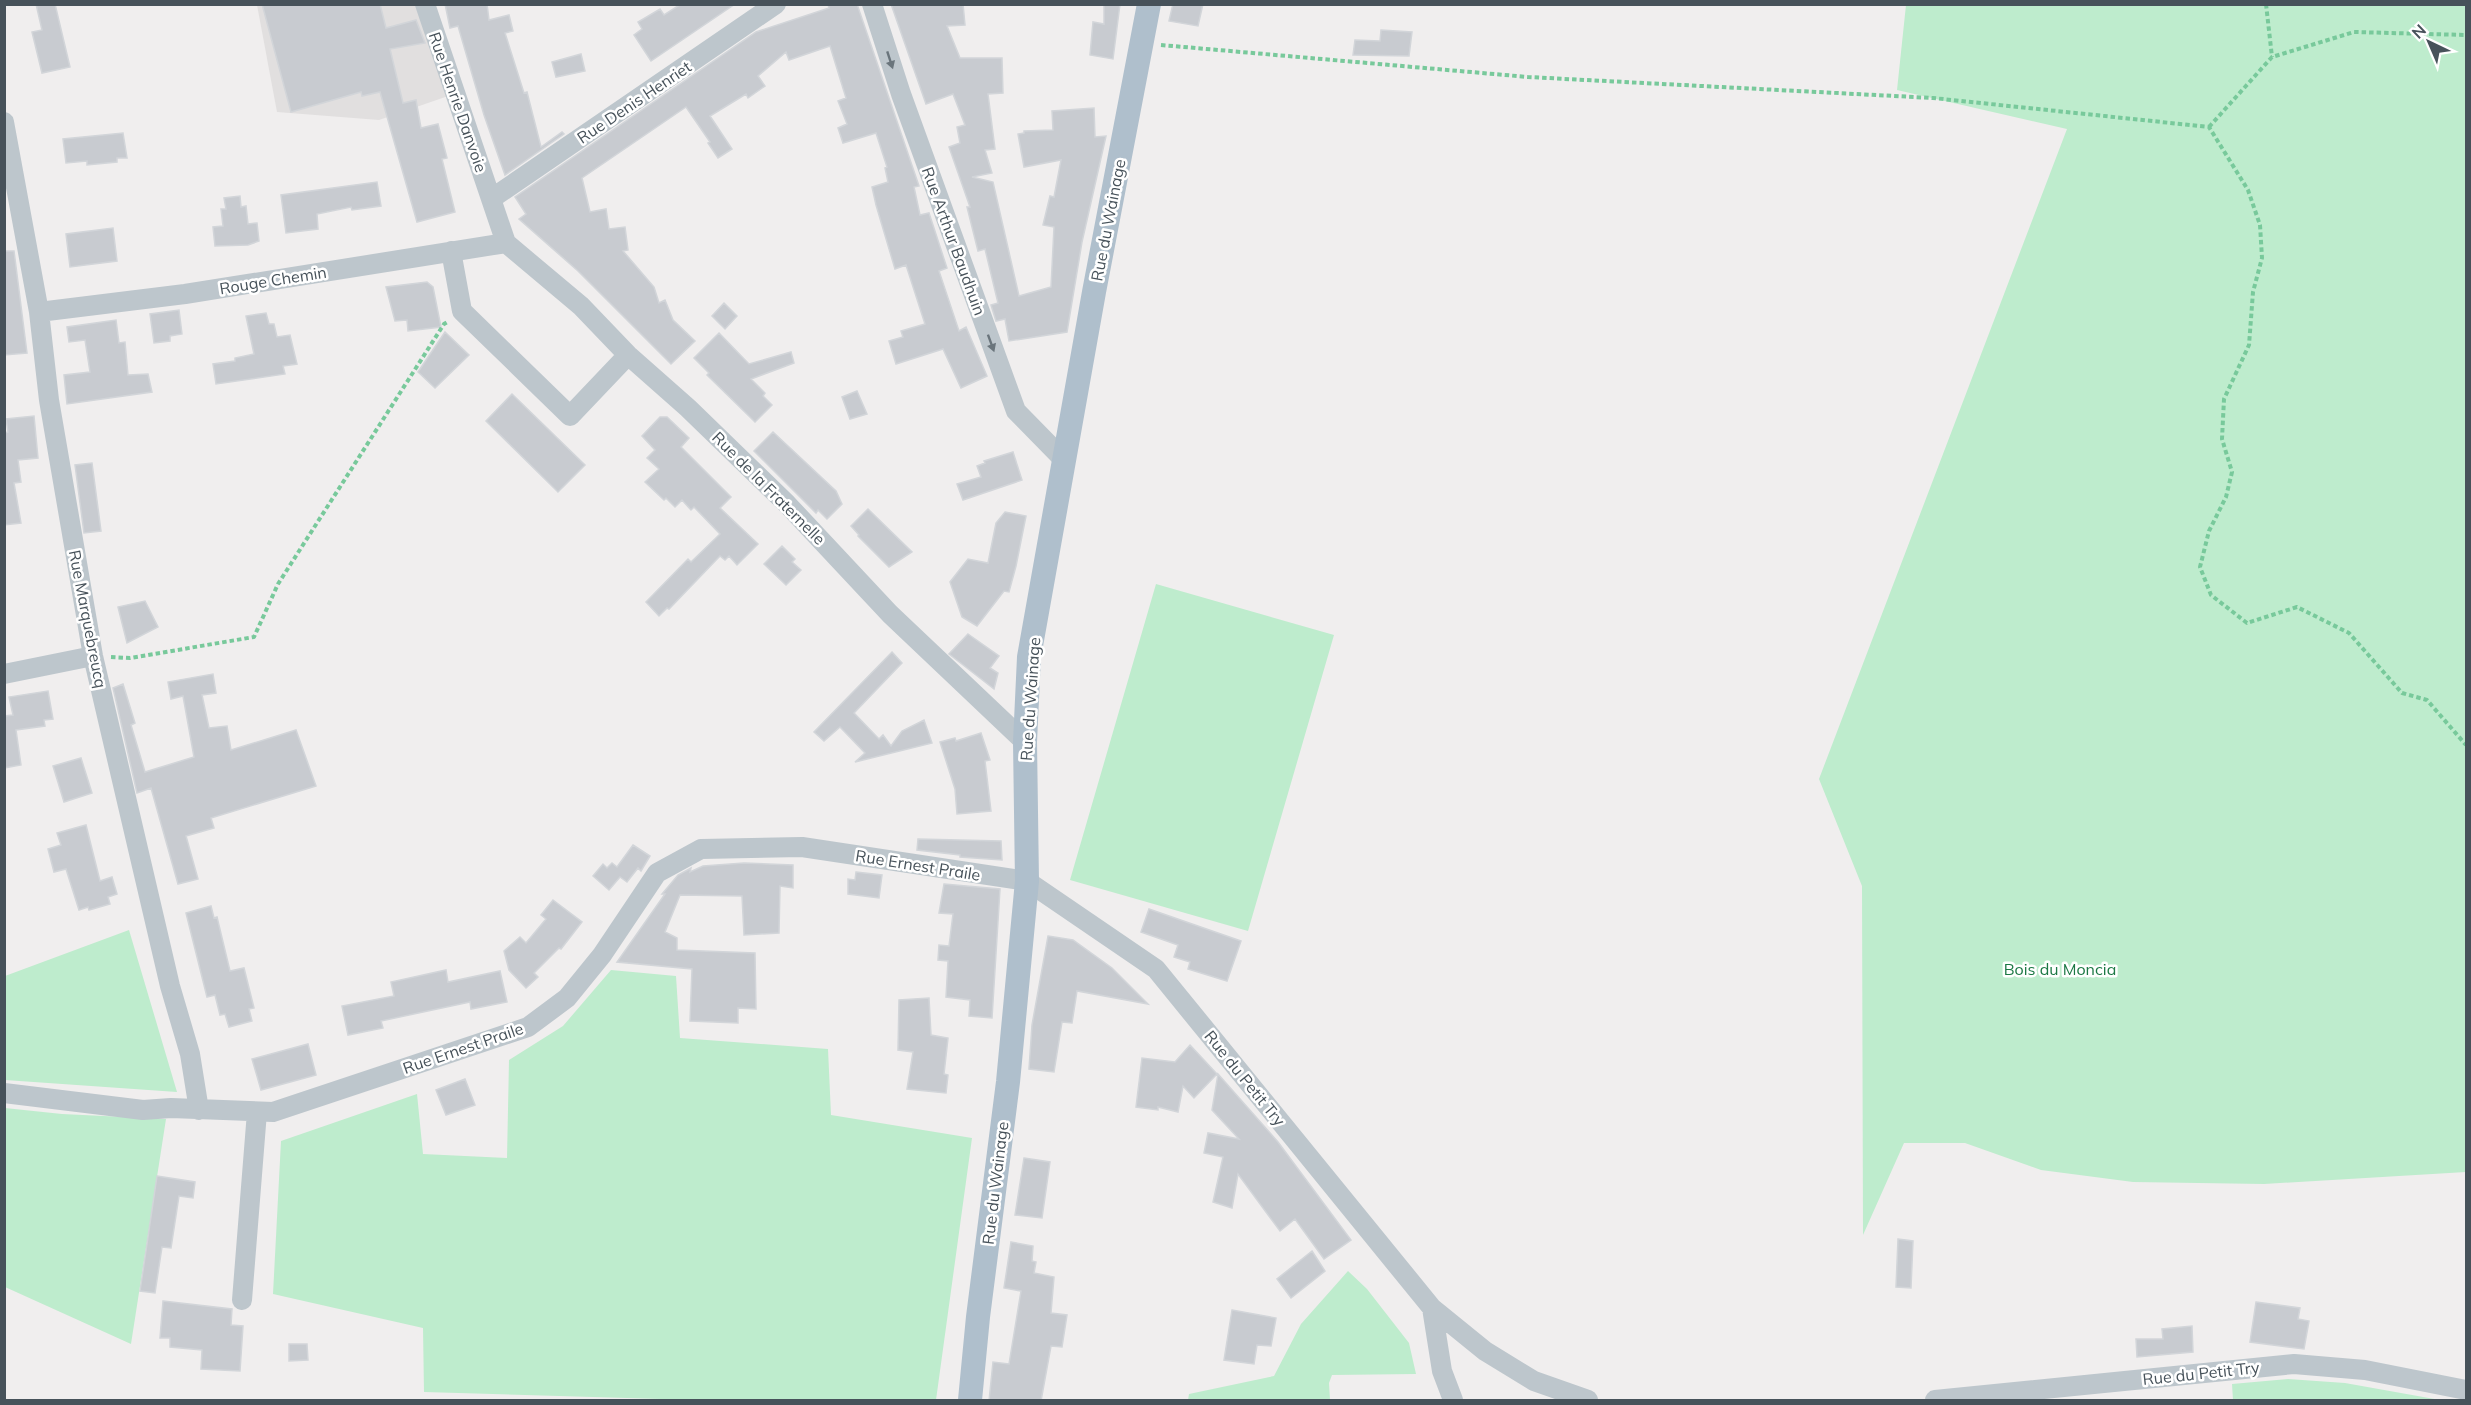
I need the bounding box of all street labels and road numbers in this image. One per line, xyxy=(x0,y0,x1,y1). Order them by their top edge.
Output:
street label: Rue Henrie Danvoie xyxy=(425,29,491,175)
street label: Rue Denis Henriet xyxy=(573,56,695,148)
street label: Rue du Wainage xyxy=(1086,157,1130,283)
street label: Rue Arthur Baudhuin xyxy=(918,164,990,318)
street label: Rouge Chemin xyxy=(218,262,328,298)
street label: Rue de la Fraternelle xyxy=(708,427,830,549)
street label: Rue Marquebreucq xyxy=(65,548,111,690)
street label: Rue du Wainage xyxy=(1016,637,1044,761)
street label: Rue Ernest Praile xyxy=(854,845,982,885)
street label: Rue Ernest Praile xyxy=(400,1018,526,1078)
street label: Rue du Petit Try xyxy=(1200,1026,1290,1130)
street label: Rue du Wainage xyxy=(978,1120,1012,1246)
street label: Rue du Petit Try xyxy=(2142,1357,2261,1389)

